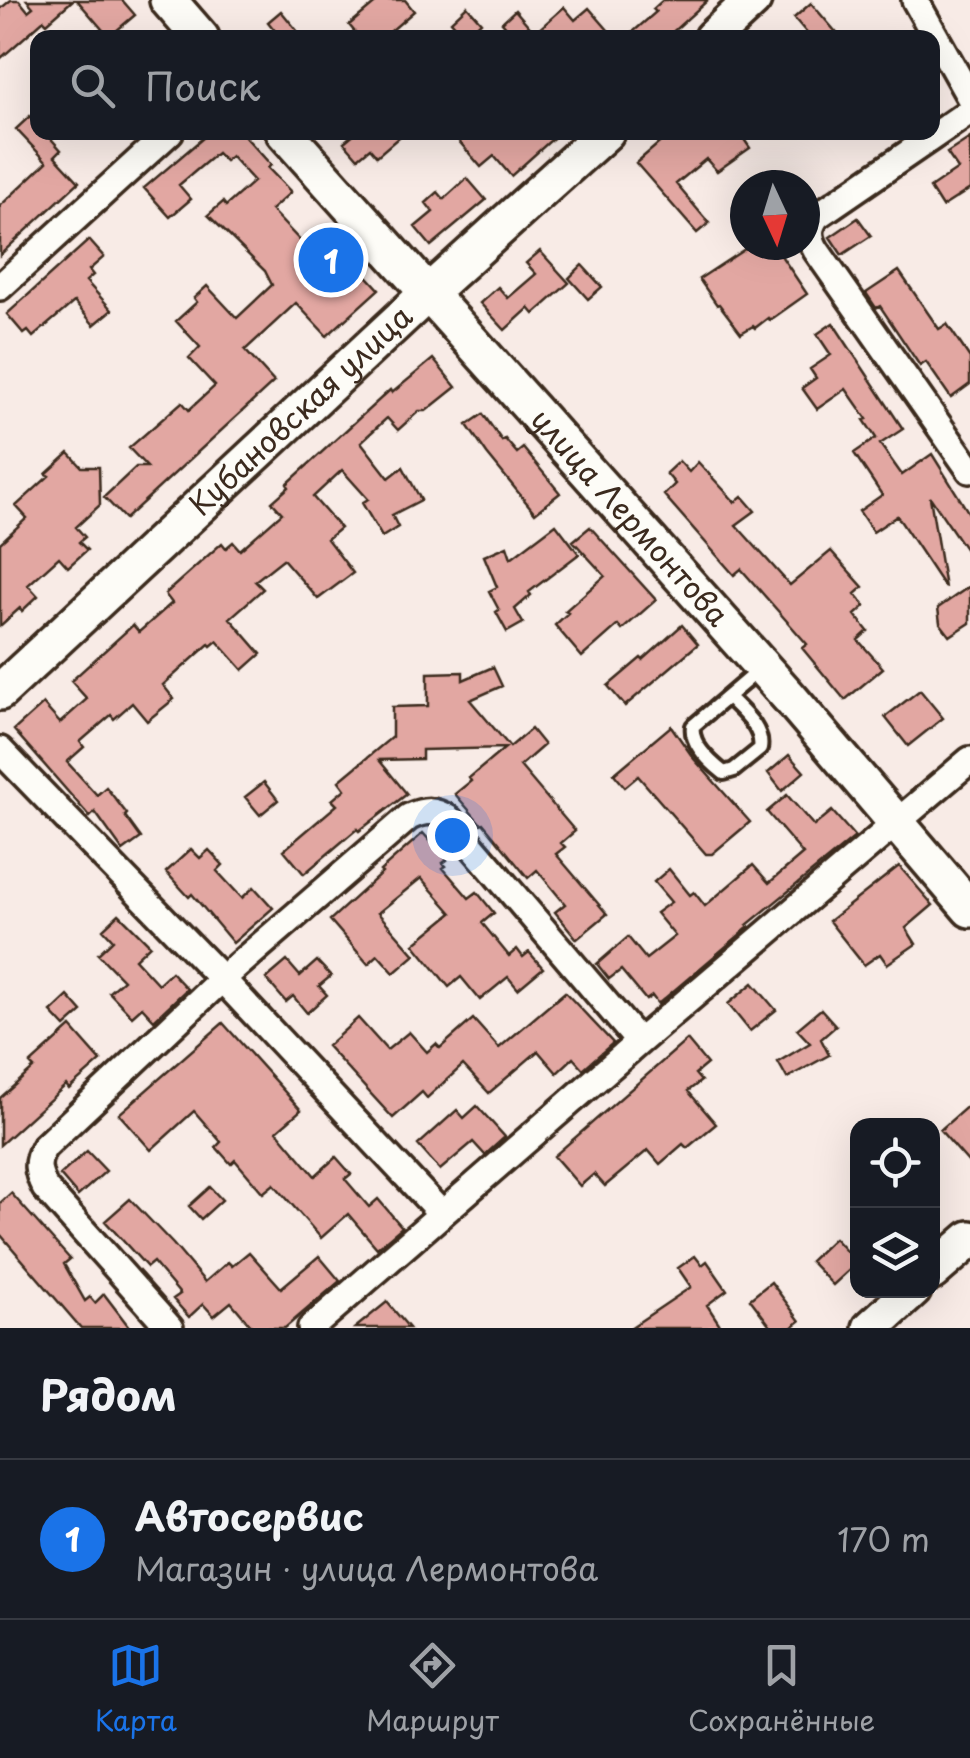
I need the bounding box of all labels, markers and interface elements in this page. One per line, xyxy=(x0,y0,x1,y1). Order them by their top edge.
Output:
search box xyxy=(30,30,940,140)
text: Поиск xyxy=(145,57,260,114)
icon: search xyxy=(65,58,120,113)
north arrow xyxy=(730,170,820,260)
pin: 1 xyxy=(298,222,364,298)
street label: Кубановская улица xyxy=(178,293,422,525)
street label: улица Лермонтова xyxy=(521,398,741,636)
your location xyxy=(427,810,478,861)
map controls xyxy=(850,1118,940,1298)
button: locate xyxy=(850,1118,940,1208)
button: layers xyxy=(850,1208,940,1298)
text: Рядом xyxy=(40,1362,177,1425)
text: Автосервис xyxy=(135,1487,364,1544)
text: 1 xyxy=(65,1515,80,1563)
text: 170 m xyxy=(837,1515,930,1563)
text: Магазин · улица Лермонтова xyxy=(135,1544,598,1592)
tab: Карта xyxy=(95,1638,177,1741)
tab: Маршрут xyxy=(366,1638,499,1741)
tab: Сохранённые xyxy=(688,1638,875,1741)

